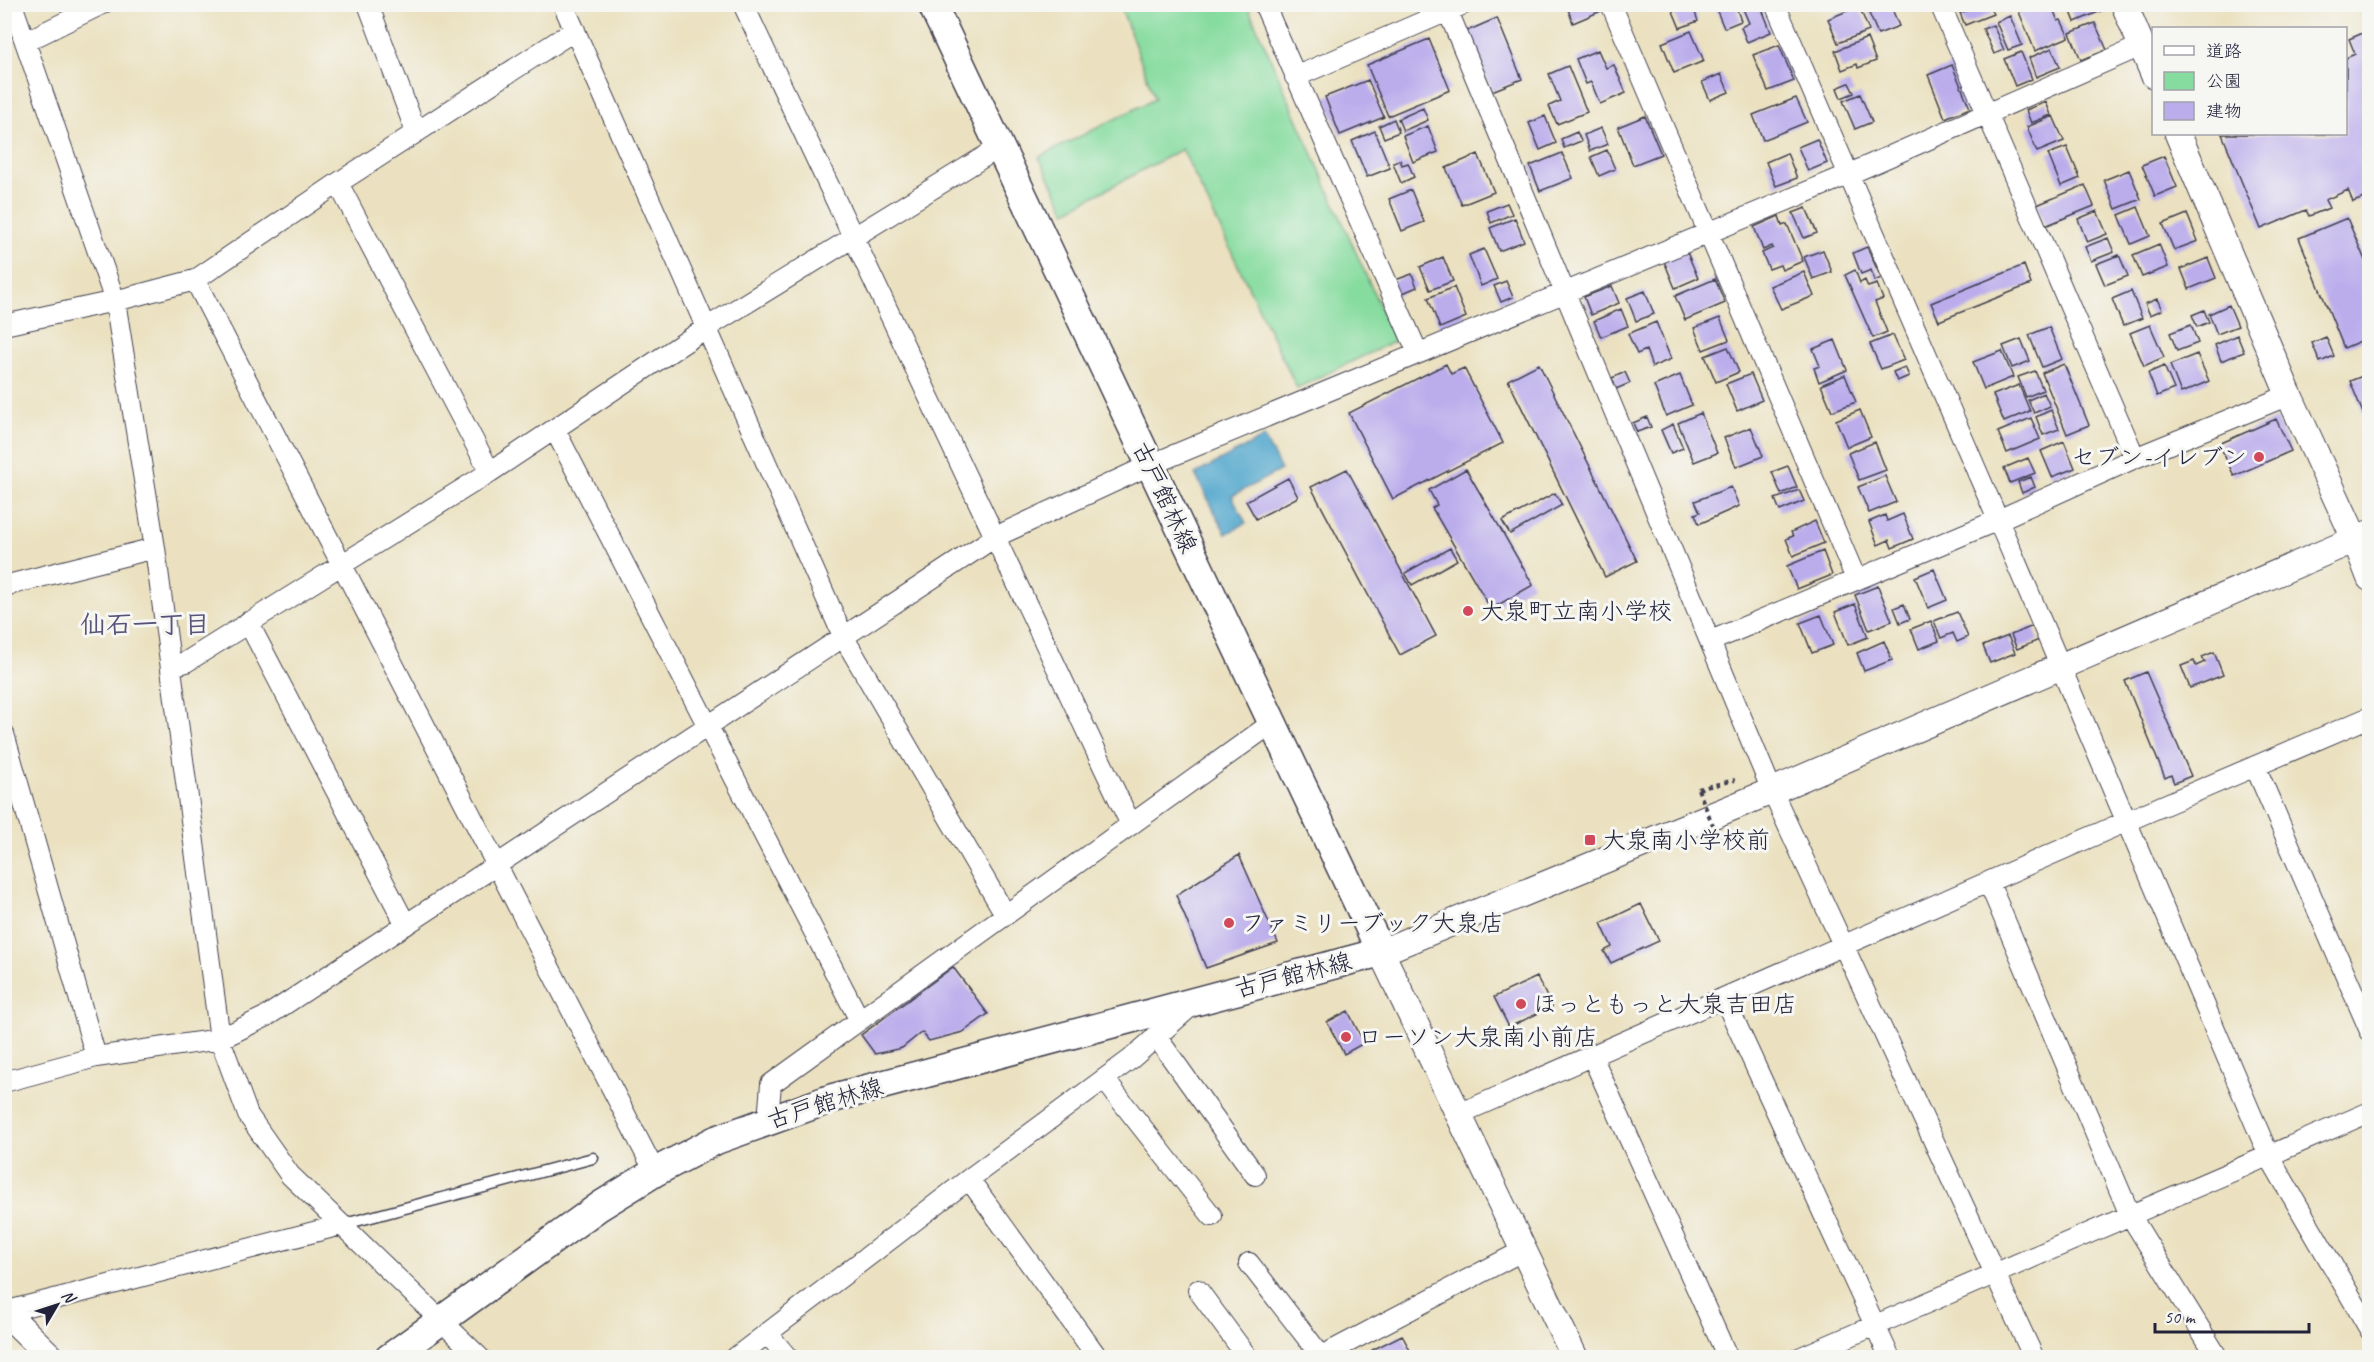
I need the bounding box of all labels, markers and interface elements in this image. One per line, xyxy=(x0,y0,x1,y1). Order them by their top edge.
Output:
legend xyxy=(2152,27,2347,135)
text: 道路 xyxy=(2206,40,2242,62)
text: 公園 xyxy=(2206,70,2242,92)
text: 建物 xyxy=(2206,100,2242,122)
street label: 古戸館林線 xyxy=(1126,436,1204,558)
place label: セブン-イレブン xyxy=(2071,442,2247,472)
marker: セブン-イレブン xyxy=(2252,450,2266,464)
place label: 大泉町立南小学校 xyxy=(1480,596,1672,626)
marker: 大泉町立南小学校 xyxy=(1461,604,1475,618)
district label: 仙石一丁目 xyxy=(80,608,210,641)
place label: 大泉南小学校前 xyxy=(1602,825,1770,855)
marker: 大泉南小学校前 xyxy=(1583,833,1597,847)
place label: ファミリーブック大泉店 xyxy=(1241,908,1504,938)
marker: ファミリーブック大泉店 xyxy=(1222,916,1236,930)
street label: 古戸館林線 xyxy=(1231,946,1355,1004)
place label: ほっともっと大泉吉田店 xyxy=(1533,989,1797,1019)
marker: ほっともっと大泉吉田店 xyxy=(1514,997,1528,1011)
place label: ローソン大泉南小前店 xyxy=(1358,1022,1598,1052)
marker: ローソン大泉南小前店 xyxy=(1339,1030,1353,1044)
street label: 古戸館林線 xyxy=(763,1071,887,1135)
north arrow xyxy=(27,1275,87,1335)
text: N xyxy=(57,1286,81,1309)
scale bar xyxy=(2155,1296,2310,1334)
text: 50 m xyxy=(2164,1306,2197,1328)

